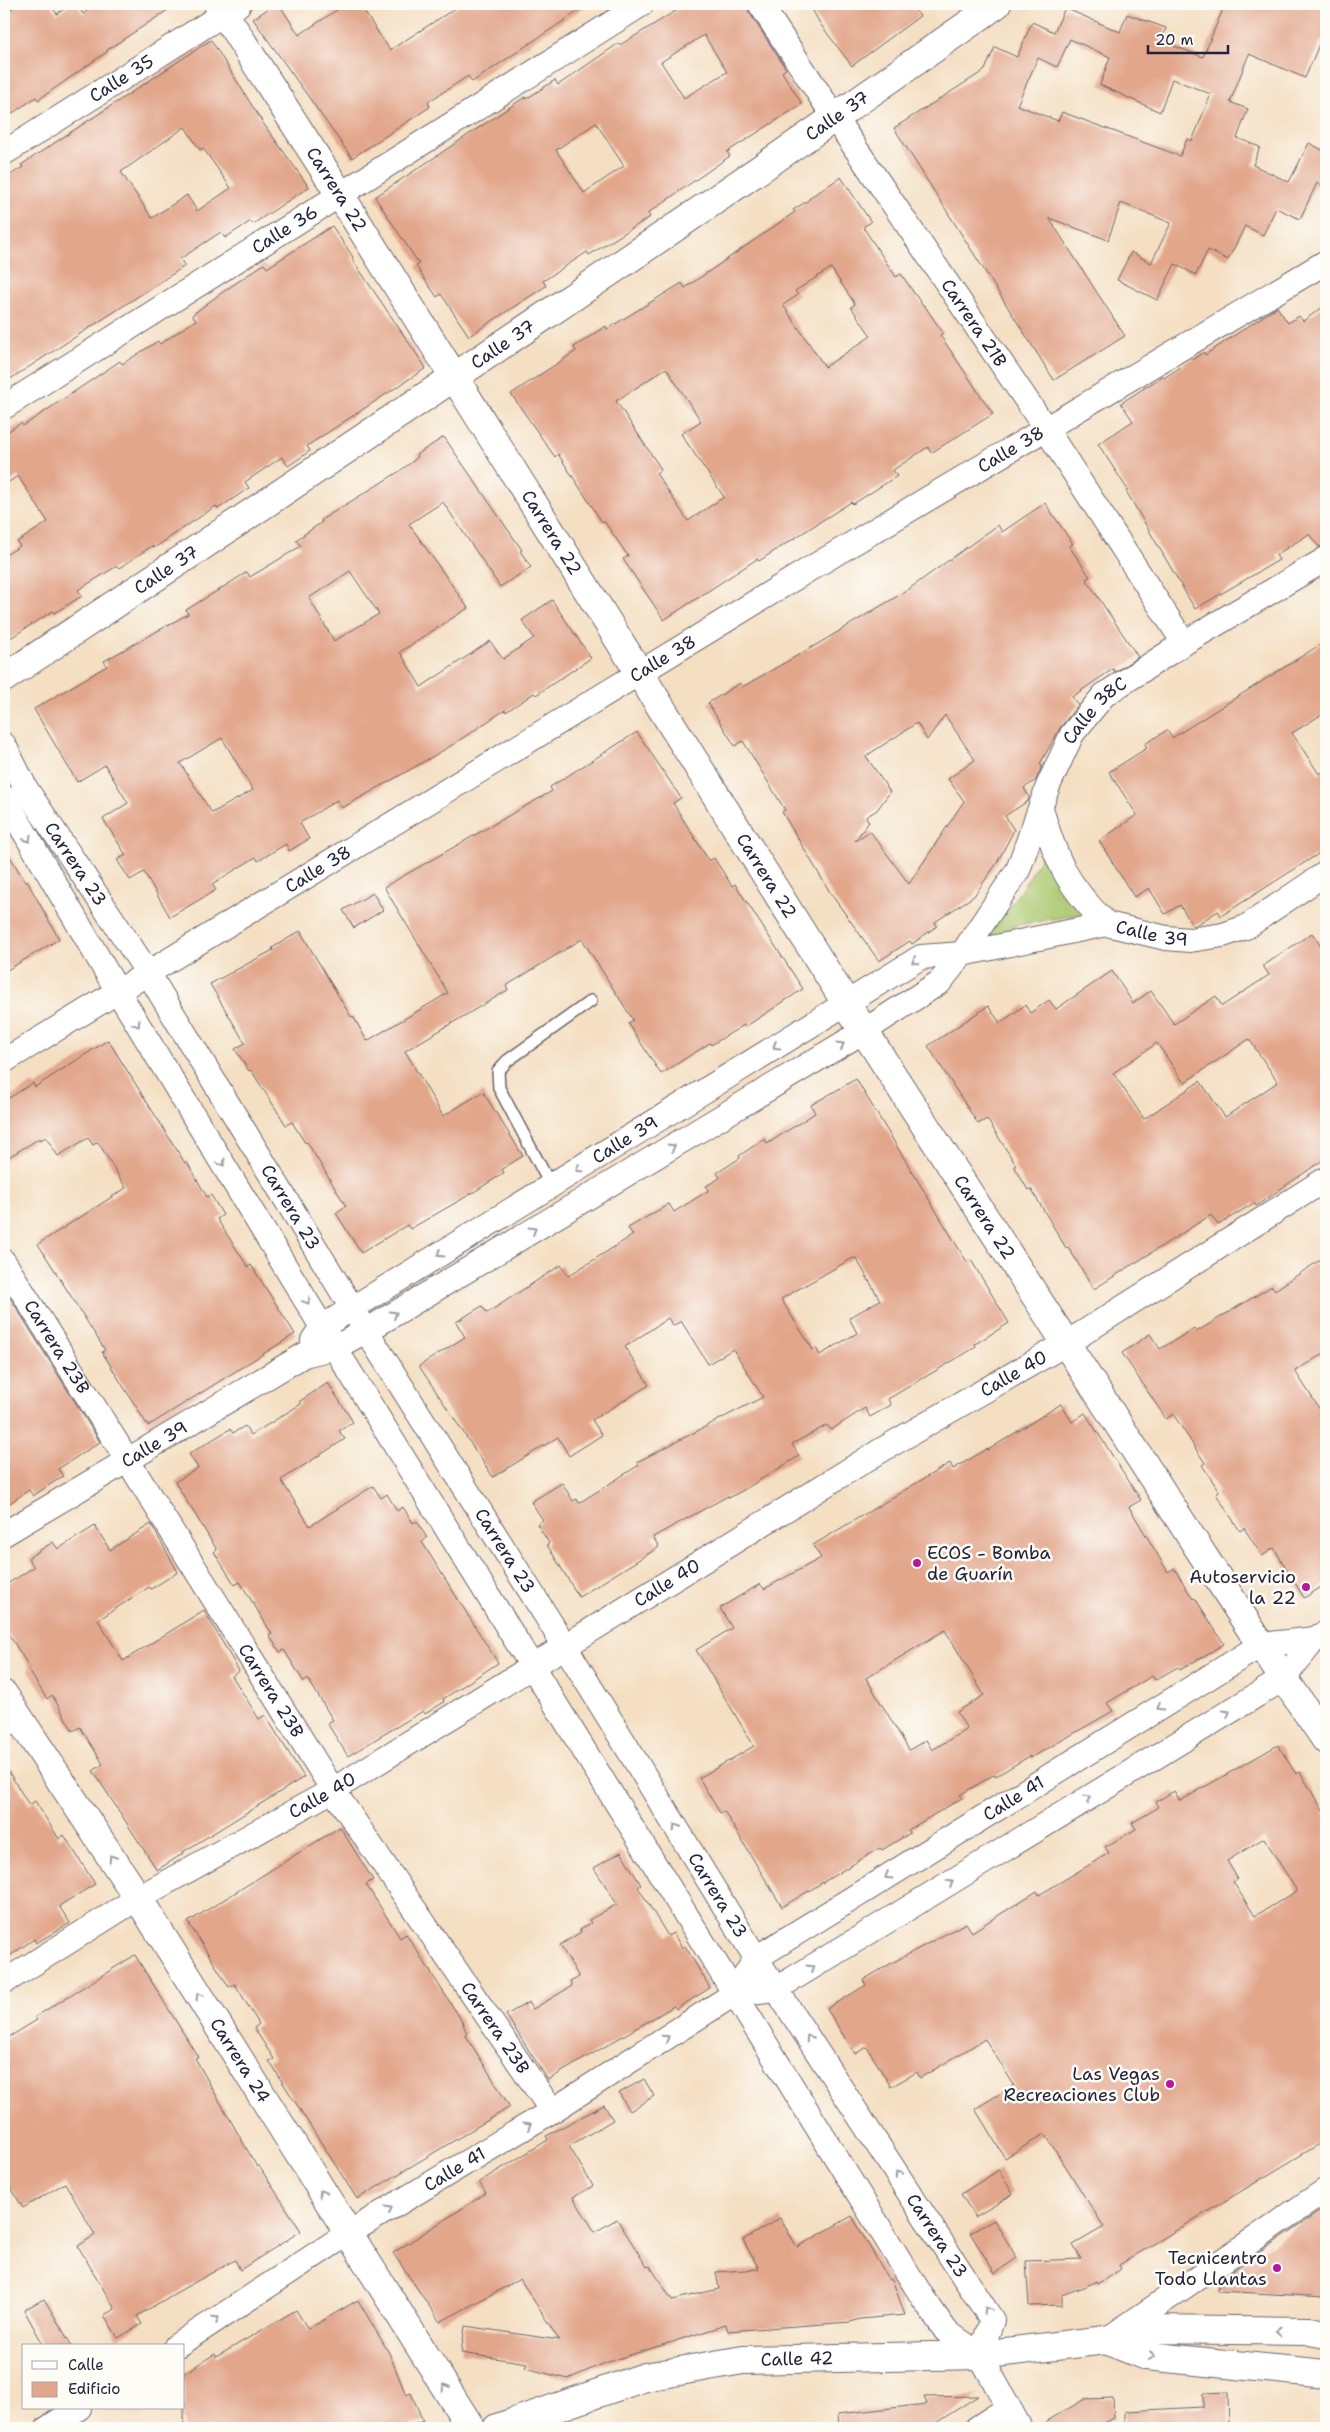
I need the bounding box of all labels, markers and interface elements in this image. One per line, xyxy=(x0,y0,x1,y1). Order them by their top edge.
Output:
scale bar xyxy=(1148,22,1228,54)
text: 20 m xyxy=(1155,30,1194,50)
street label: Calle 35 xyxy=(85,49,158,108)
street label: Calle 37 xyxy=(800,85,874,146)
street label: Carrera 22 xyxy=(301,142,372,236)
street label: Calle 36 xyxy=(247,200,322,260)
street label: Carrera 21B xyxy=(936,274,1012,372)
street label: Calle 37 xyxy=(466,314,540,375)
street label: Calle 38 xyxy=(973,420,1049,479)
street label: Carrera 22 xyxy=(516,485,587,580)
street label: Calle 37 xyxy=(129,540,203,600)
street label: Calle 38 xyxy=(625,629,701,688)
street label: Calle 38C xyxy=(1057,671,1131,748)
street label: Carrera 23 xyxy=(39,817,112,911)
street label: Carrera 22 xyxy=(731,829,802,923)
one-way arrow xyxy=(22,833,32,842)
street label: Calle 38 xyxy=(280,840,356,899)
street label: Calle 39 xyxy=(1113,914,1189,952)
one-way arrow xyxy=(911,955,920,965)
one-way arrow xyxy=(131,1019,141,1028)
one-way arrow xyxy=(773,1040,782,1049)
one-way arrow xyxy=(836,1041,845,1051)
street label: Calle 39 xyxy=(588,1110,662,1169)
one-way arrow xyxy=(667,1143,676,1153)
one-way arrow xyxy=(216,1157,225,1166)
street label: Carrera 23 xyxy=(255,1160,326,1254)
one-way arrow xyxy=(575,1162,584,1172)
street label: Carrera 22 xyxy=(948,1170,1021,1264)
one-way arrow xyxy=(527,1227,536,1237)
one-way arrow xyxy=(437,1247,446,1257)
street label: Carrera 23B xyxy=(18,1295,95,1398)
one-way arrow xyxy=(300,1296,310,1305)
one-way arrow xyxy=(388,1311,397,1321)
street label: Calle 40 xyxy=(976,1345,1052,1403)
street label: Calle 39 xyxy=(117,1415,192,1473)
street label: Carrera 23 xyxy=(469,1504,541,1598)
place label: ECOS - Bomba de Guarín xyxy=(927,1541,1051,1586)
street label: Calle 40 xyxy=(629,1553,705,1613)
marker: ECOS - Bomba de Guarín xyxy=(911,1557,923,1569)
place label: Autoservicio la 22 xyxy=(1189,1565,1296,1610)
marker: Autoservicio la 22 xyxy=(1300,1581,1312,1593)
street label: Carrera 23B xyxy=(233,1639,309,1742)
one-way arrow xyxy=(1157,1701,1166,1711)
one-way arrow xyxy=(1222,1710,1231,1720)
street label: Calle 40 xyxy=(284,1767,361,1824)
street label: Calle 41 xyxy=(978,1770,1049,1827)
one-way arrow xyxy=(1083,1795,1092,1804)
one-way arrow xyxy=(672,1823,682,1832)
street label: Carrera 23 xyxy=(682,1848,753,1943)
one-way arrow xyxy=(109,1855,118,1864)
one-way arrow xyxy=(885,1869,894,1879)
one-way arrow xyxy=(944,1879,953,1889)
one-way arrow xyxy=(806,1964,815,1974)
street label: Carrera 23B xyxy=(455,1977,535,2079)
one-way arrow xyxy=(195,1992,205,2001)
street label: Carrera 24 xyxy=(204,2013,276,2107)
one-way arrow xyxy=(660,2035,669,2044)
one-way arrow xyxy=(806,2035,815,2044)
place label: Las Vegas Recreaciones Club xyxy=(1004,2062,1160,2107)
marker: Las Vegas Recreaciones Club xyxy=(1164,2078,1176,2090)
one-way arrow xyxy=(523,2122,532,2132)
street label: Calle 41 xyxy=(419,2142,490,2197)
one-way arrow xyxy=(895,2170,905,2179)
one-way arrow xyxy=(318,2189,328,2198)
street label: Carrera 23 xyxy=(901,2189,973,2282)
one-way arrow xyxy=(384,2206,393,2216)
place label: Tecnicentro Todo Llantas xyxy=(1155,2246,1267,2291)
marker: Tecnicentro Todo Llantas xyxy=(1271,2262,1283,2274)
one-way arrow xyxy=(983,2307,993,2316)
one-way arrow xyxy=(211,2316,220,2325)
one-way arrow xyxy=(1273,2326,1281,2336)
legend xyxy=(22,2344,185,2410)
street label: Calle 42 xyxy=(760,2346,834,2372)
one-way arrow xyxy=(1148,2350,1156,2361)
text: Calle xyxy=(68,2355,104,2375)
text: Edificio xyxy=(68,2379,120,2399)
one-way arrow xyxy=(442,2384,451,2393)

